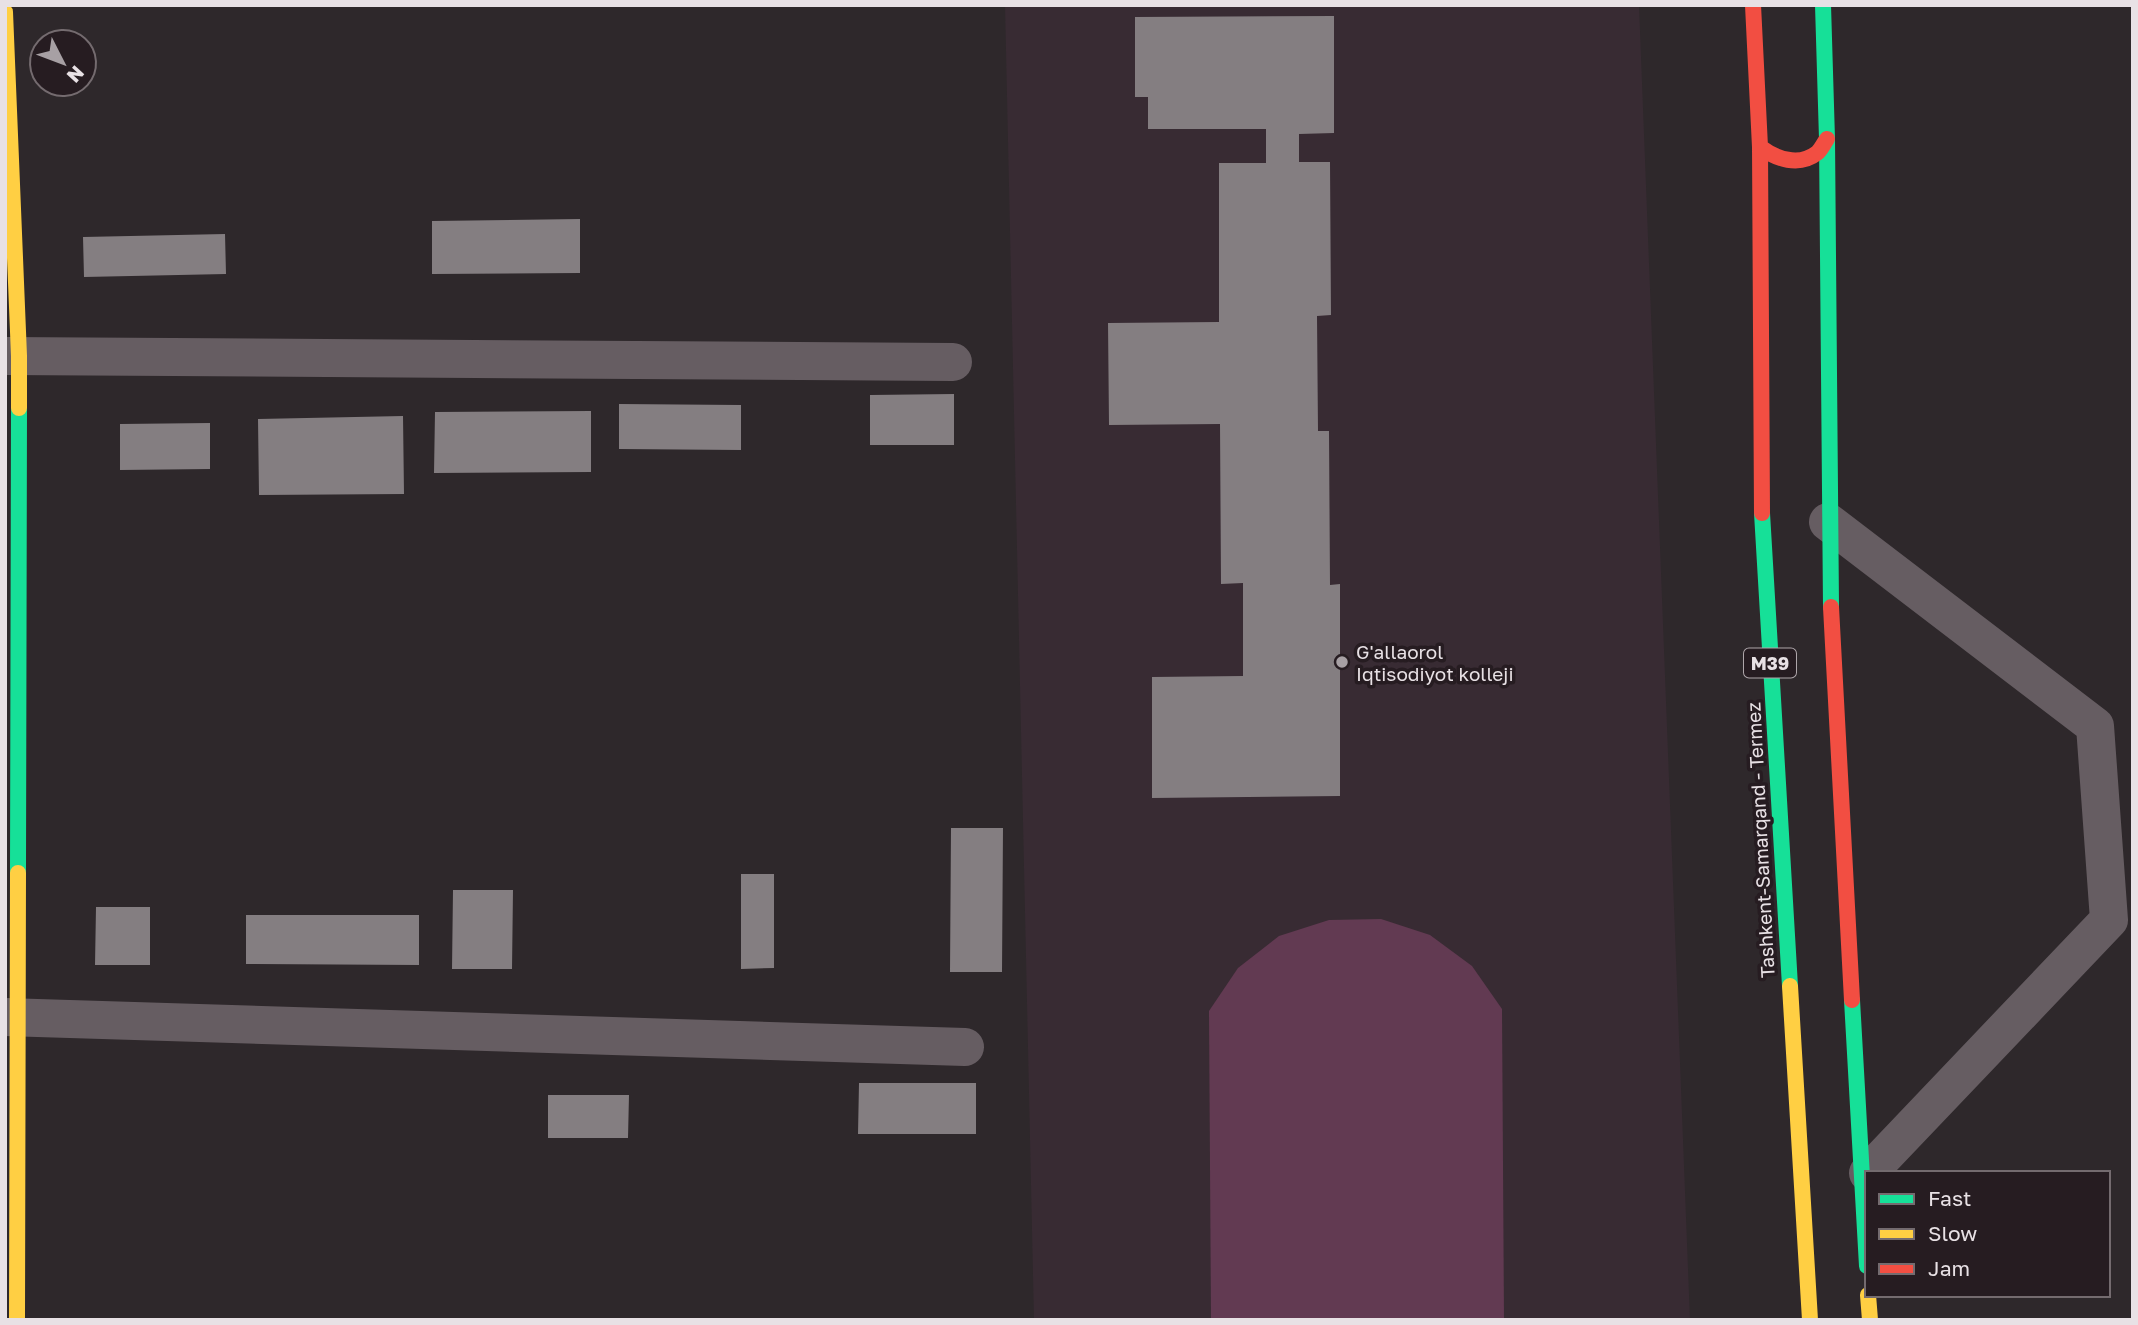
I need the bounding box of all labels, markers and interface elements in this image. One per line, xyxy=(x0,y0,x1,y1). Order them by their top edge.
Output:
north arrow xyxy=(28,28,98,98)
text: N xyxy=(63,62,89,88)
place label: G'allaorol Iqtisodiyot kolleji xyxy=(1356,640,1514,685)
road number: M39 xyxy=(1744,648,1796,678)
marker: G'allaorol Iqtisodiyot kolleji xyxy=(1334,654,1350,670)
street label: Tashkent-Samarqand - Termez xyxy=(1741,702,1779,978)
legend xyxy=(1865,1171,2110,1297)
text: Fast xyxy=(1928,1185,1971,1211)
text: Slow xyxy=(1928,1220,1977,1246)
text: Jam xyxy=(1928,1255,1970,1281)

